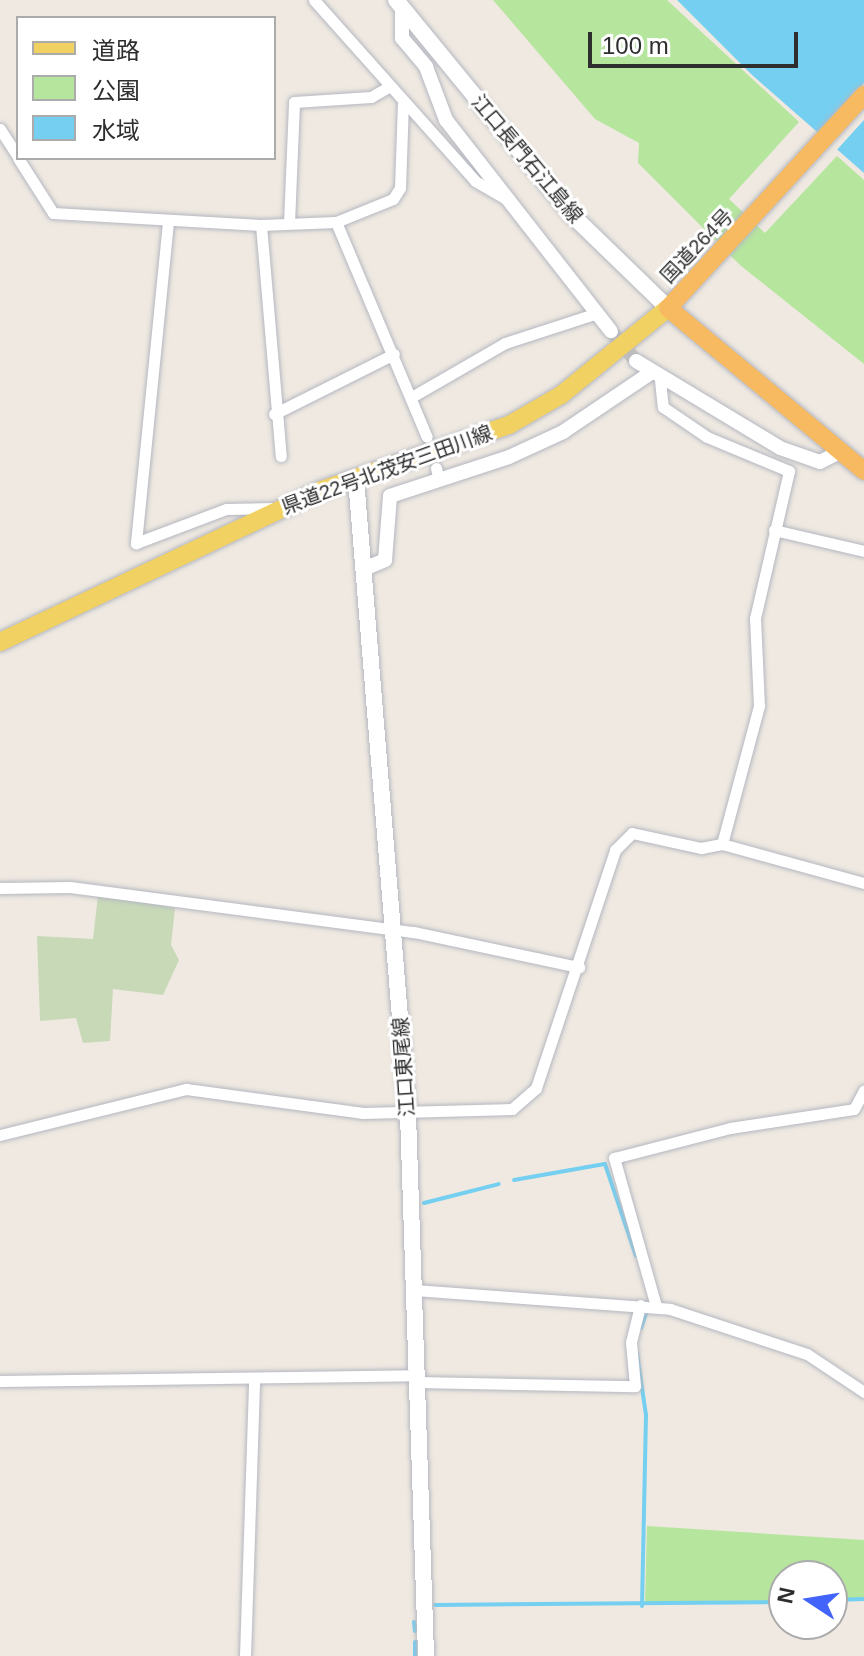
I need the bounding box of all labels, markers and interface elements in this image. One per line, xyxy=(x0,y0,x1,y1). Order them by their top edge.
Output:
legend xyxy=(16,16,276,160)
scale bar xyxy=(592,16,802,66)
text: 100 m xyxy=(602,32,669,59)
text: 道路 xyxy=(92,37,140,64)
text: 公園 xyxy=(92,77,140,104)
street label: 江口長門石江島線 xyxy=(466,90,588,228)
text: 水域 xyxy=(92,117,140,144)
street label: 国道264号 xyxy=(656,204,738,288)
street label: 県道22号北茂安三田川線 xyxy=(278,421,496,519)
street label: 江口東尾線 xyxy=(389,1016,419,1118)
north arrow xyxy=(768,1560,848,1640)
text: N xyxy=(772,1585,800,1606)

